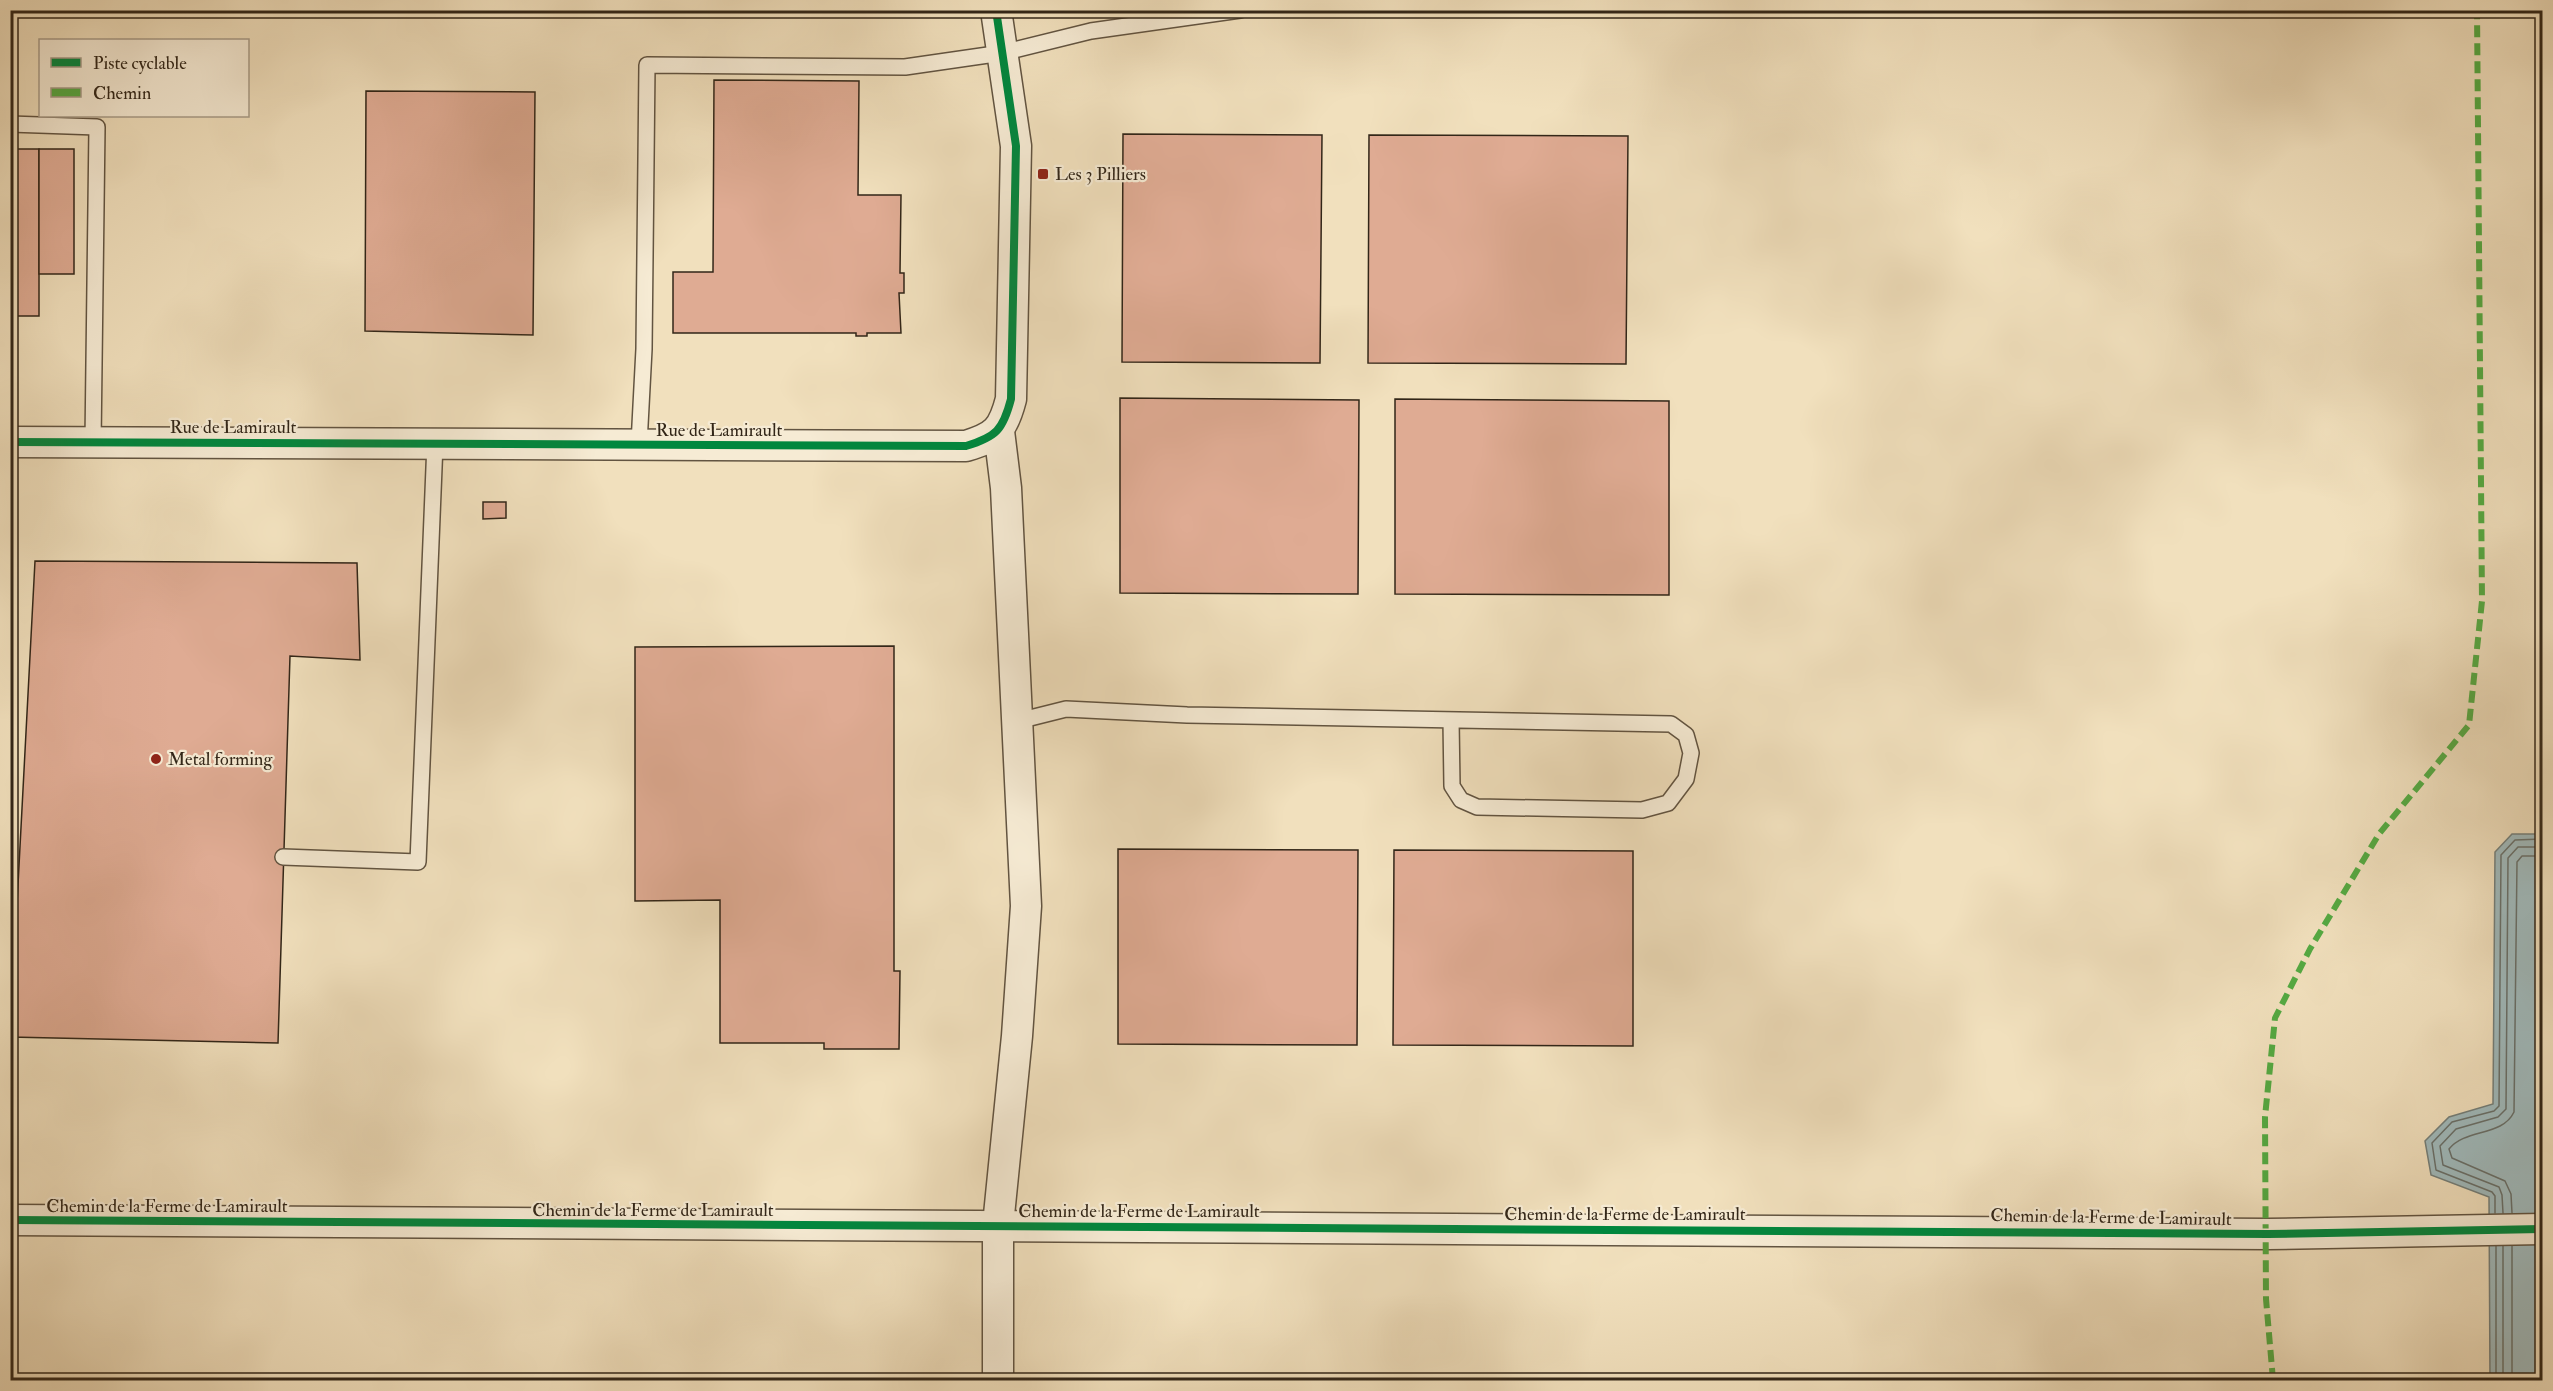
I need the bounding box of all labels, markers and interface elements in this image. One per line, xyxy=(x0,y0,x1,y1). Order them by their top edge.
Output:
legend xyxy=(39,39,249,117)
text: Piste cyclable xyxy=(93,52,187,75)
text: Chemin xyxy=(93,82,151,105)
place label: Les 3 Pilliers xyxy=(1055,163,1146,186)
marker: Les 3 Pilliers xyxy=(1036,167,1050,181)
street label: Rue de Lamirault xyxy=(170,416,296,439)
street label: Rue de Lamirault xyxy=(656,419,782,442)
place label: Metal forming xyxy=(168,748,273,771)
marker: Metal forming xyxy=(149,752,163,766)
street label: Chemin de la Ferme de Lamirault xyxy=(46,1195,288,1218)
street label: Chemin de la Ferme de Lamirault xyxy=(532,1199,774,1222)
street label: Chemin de la Ferme de Lamirault xyxy=(1018,1200,1260,1223)
street label: Chemin de la Ferme de Lamirault xyxy=(1504,1203,1746,1226)
street label: Chemin de la Ferme de Lamirault xyxy=(1990,1204,2232,1231)

